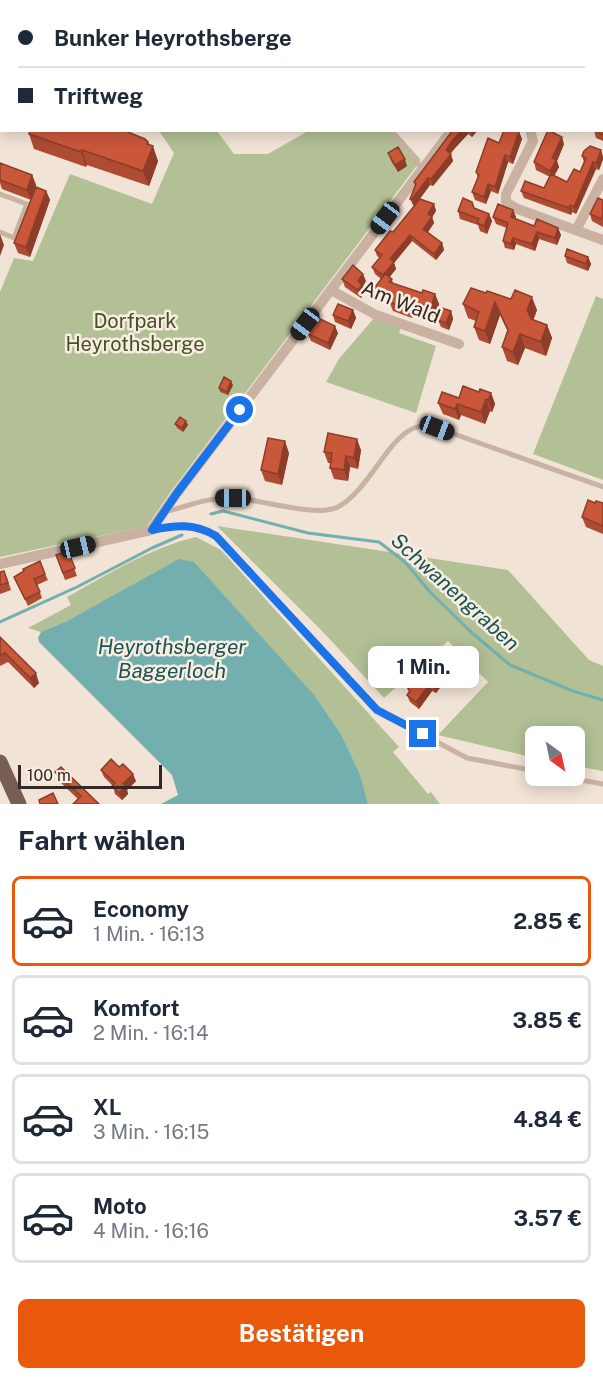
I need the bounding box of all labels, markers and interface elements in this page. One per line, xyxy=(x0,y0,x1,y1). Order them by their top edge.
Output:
text: Bunker Heyrothsberge xyxy=(54,25,292,51)
text: Triftweg xyxy=(54,83,143,109)
car xyxy=(367,198,403,238)
street label: Am Wald xyxy=(358,275,444,329)
car xyxy=(287,304,323,344)
park label: Dorfpark Heyrothsberge xyxy=(65,309,205,356)
route start xyxy=(226,396,253,423)
car xyxy=(417,413,457,443)
car xyxy=(215,489,251,507)
water label: Schwanengraben xyxy=(386,527,525,656)
car xyxy=(58,534,98,560)
water label: Heyrothsberger Baggerloch xyxy=(98,634,247,683)
callout: 1 Min. xyxy=(368,647,478,689)
text: 1 Min. xyxy=(396,655,451,679)
route end xyxy=(409,720,436,747)
north arrow xyxy=(525,726,585,786)
map controls xyxy=(525,726,585,786)
scale bar xyxy=(18,762,162,790)
text: 100 m xyxy=(27,766,71,785)
text: Fahrt wählen xyxy=(18,824,186,856)
icon: car xyxy=(21,894,75,948)
text: Economy xyxy=(93,896,189,922)
text: 2.85 € xyxy=(513,908,582,934)
text: 1 Min. · 16:13 xyxy=(93,922,205,946)
icon: car xyxy=(21,993,75,1047)
text: Komfort xyxy=(93,995,180,1021)
text: 3.85 € xyxy=(513,1007,582,1033)
text: 2 Min. · 16:14 xyxy=(93,1021,208,1045)
icon: car xyxy=(21,1092,75,1146)
text: XL xyxy=(93,1094,121,1120)
text: 4.84 € xyxy=(513,1106,582,1132)
text: 3 Min. · 16:15 xyxy=(93,1120,209,1144)
icon: car xyxy=(21,1191,75,1245)
text: Moto xyxy=(93,1193,147,1219)
text: 3.57 € xyxy=(514,1205,582,1231)
text: 4 Min. · 16:16 xyxy=(93,1219,209,1243)
button: Bestätigen xyxy=(18,1299,585,1368)

